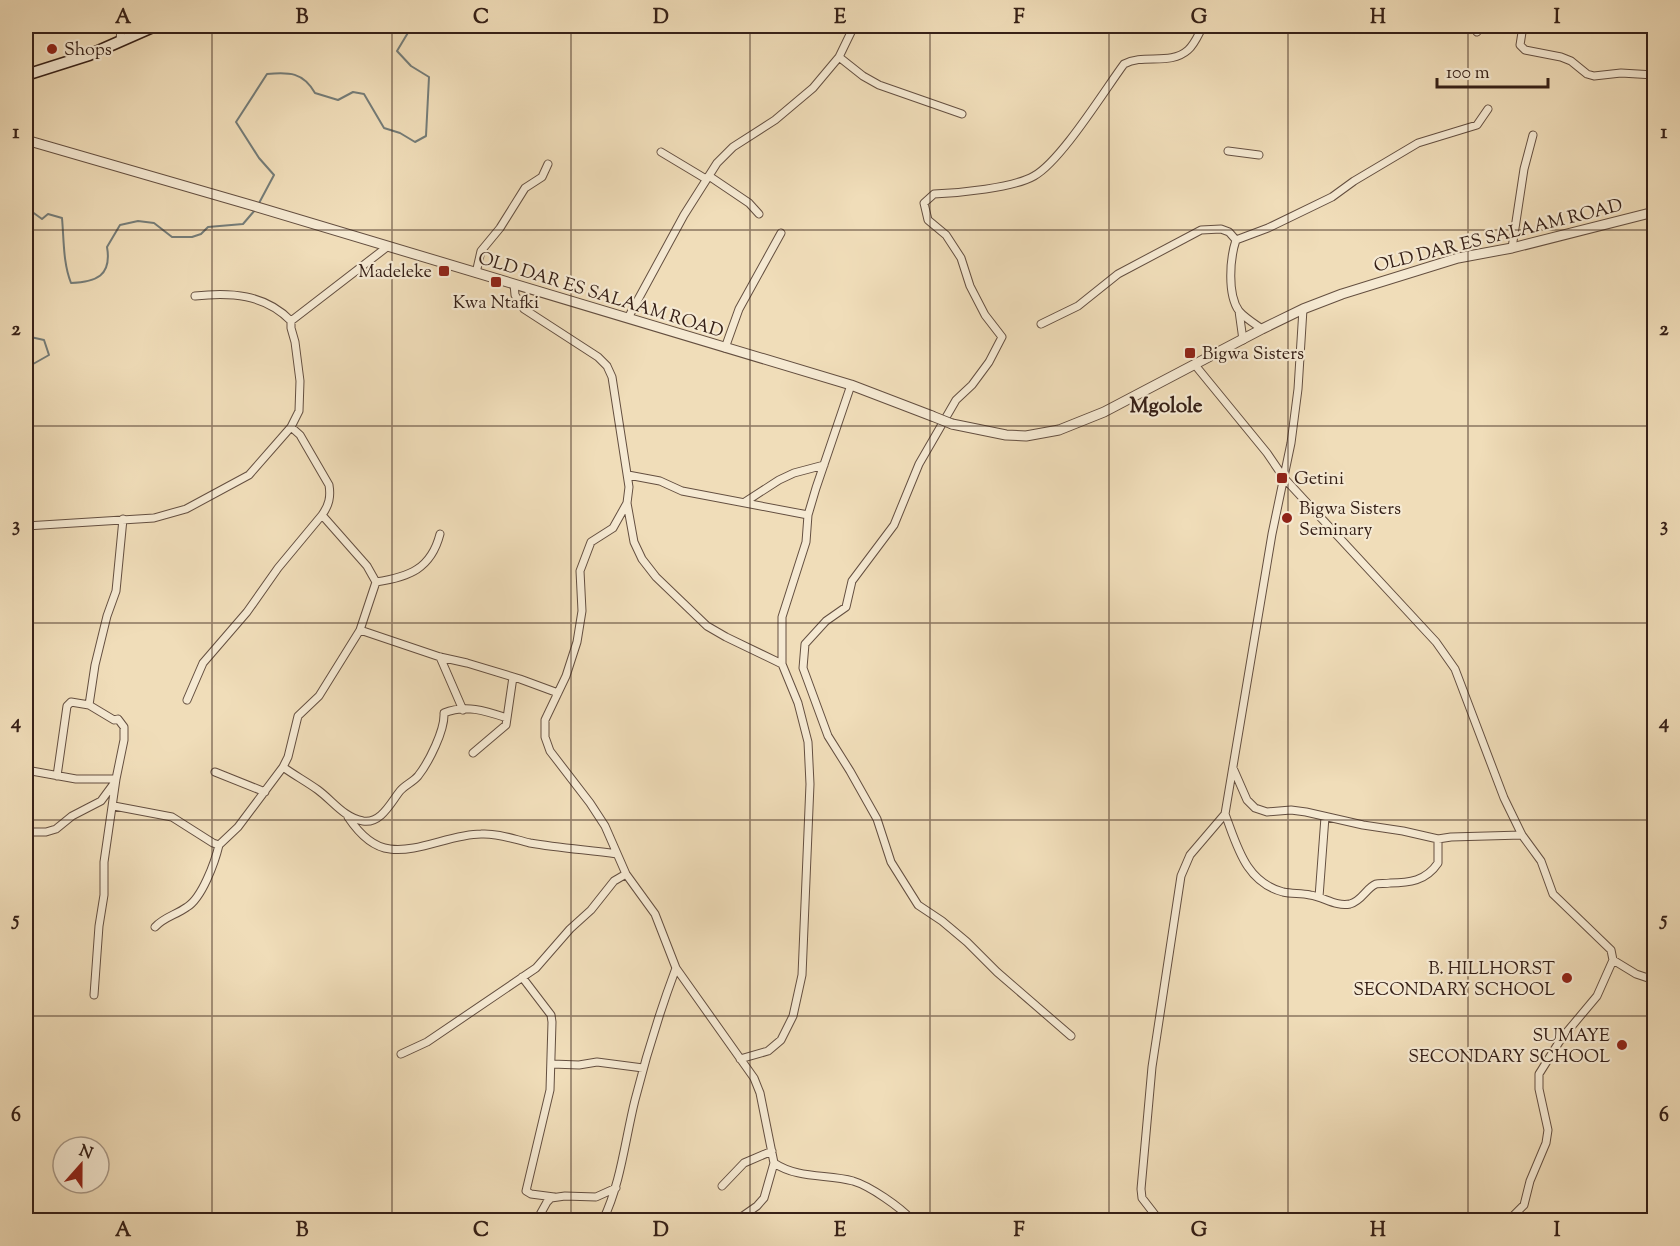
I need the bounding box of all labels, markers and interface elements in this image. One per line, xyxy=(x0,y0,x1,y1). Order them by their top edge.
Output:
text: A xyxy=(115,4,132,33)
text: B xyxy=(296,4,309,33)
text: C xyxy=(473,4,489,33)
text: D xyxy=(653,4,669,33)
text: E xyxy=(834,4,847,33)
text: F xyxy=(1013,4,1025,33)
text: G xyxy=(1191,4,1208,33)
text: H xyxy=(1370,4,1386,33)
text: I xyxy=(1554,4,1561,33)
place label: Shops xyxy=(64,38,112,64)
marker: Shops xyxy=(45,42,59,56)
scale bar xyxy=(1437,51,1548,89)
text: 100 m xyxy=(1446,61,1490,87)
text: 1 xyxy=(13,119,20,148)
text: 1 xyxy=(1661,119,1668,148)
street label: OLD DAR ES SALAAM ROAD xyxy=(1371,193,1626,280)
street label: OLD DAR ES SALAAM ROAD xyxy=(474,246,726,346)
place label: Madeleke xyxy=(358,260,432,286)
marker: Madeleke xyxy=(437,264,451,278)
marker: Kwa Ntafki xyxy=(489,275,503,289)
place label: Kwa Ntafki xyxy=(453,291,539,317)
text: 2 xyxy=(11,316,21,345)
text: 2 xyxy=(1659,316,1669,345)
place label: Bigwa Sisters xyxy=(1202,342,1304,368)
marker: Bigwa Sisters xyxy=(1183,346,1197,360)
district label: Mgolole xyxy=(1130,392,1203,422)
place label: Getini xyxy=(1294,467,1344,493)
marker: Getini xyxy=(1275,471,1289,485)
place label: Bigwa Sisters Seminary xyxy=(1299,497,1401,544)
marker: Bigwa Sisters Seminary xyxy=(1280,511,1294,525)
text: 3 xyxy=(12,512,20,541)
text: 3 xyxy=(1660,512,1668,541)
text: 4 xyxy=(10,709,21,738)
text: 4 xyxy=(1658,709,1669,738)
text: 5 xyxy=(11,906,20,935)
text: 5 xyxy=(1659,906,1668,935)
place label: B. HILLHORST SECONDARY SCHOOL xyxy=(1353,957,1555,1004)
marker: B. HILLHORST SECONDARY SCHOOL xyxy=(1560,971,1574,985)
place label: SUMAYE SECONDARY SCHOOL xyxy=(1408,1024,1610,1071)
marker: SUMAYE SECONDARY SCHOOL xyxy=(1615,1038,1629,1052)
text: 6 xyxy=(11,1102,21,1131)
text: 6 xyxy=(1659,1102,1669,1131)
north arrow xyxy=(51,1135,111,1195)
text: N xyxy=(75,1140,96,1166)
text: A xyxy=(115,1217,132,1246)
text: B xyxy=(296,1217,309,1246)
text: C xyxy=(473,1217,489,1246)
text: D xyxy=(653,1217,669,1246)
text: E xyxy=(834,1217,847,1246)
text: F xyxy=(1013,1217,1025,1246)
text: G xyxy=(1191,1217,1208,1246)
text: H xyxy=(1370,1217,1386,1246)
text: I xyxy=(1554,1217,1561,1246)

